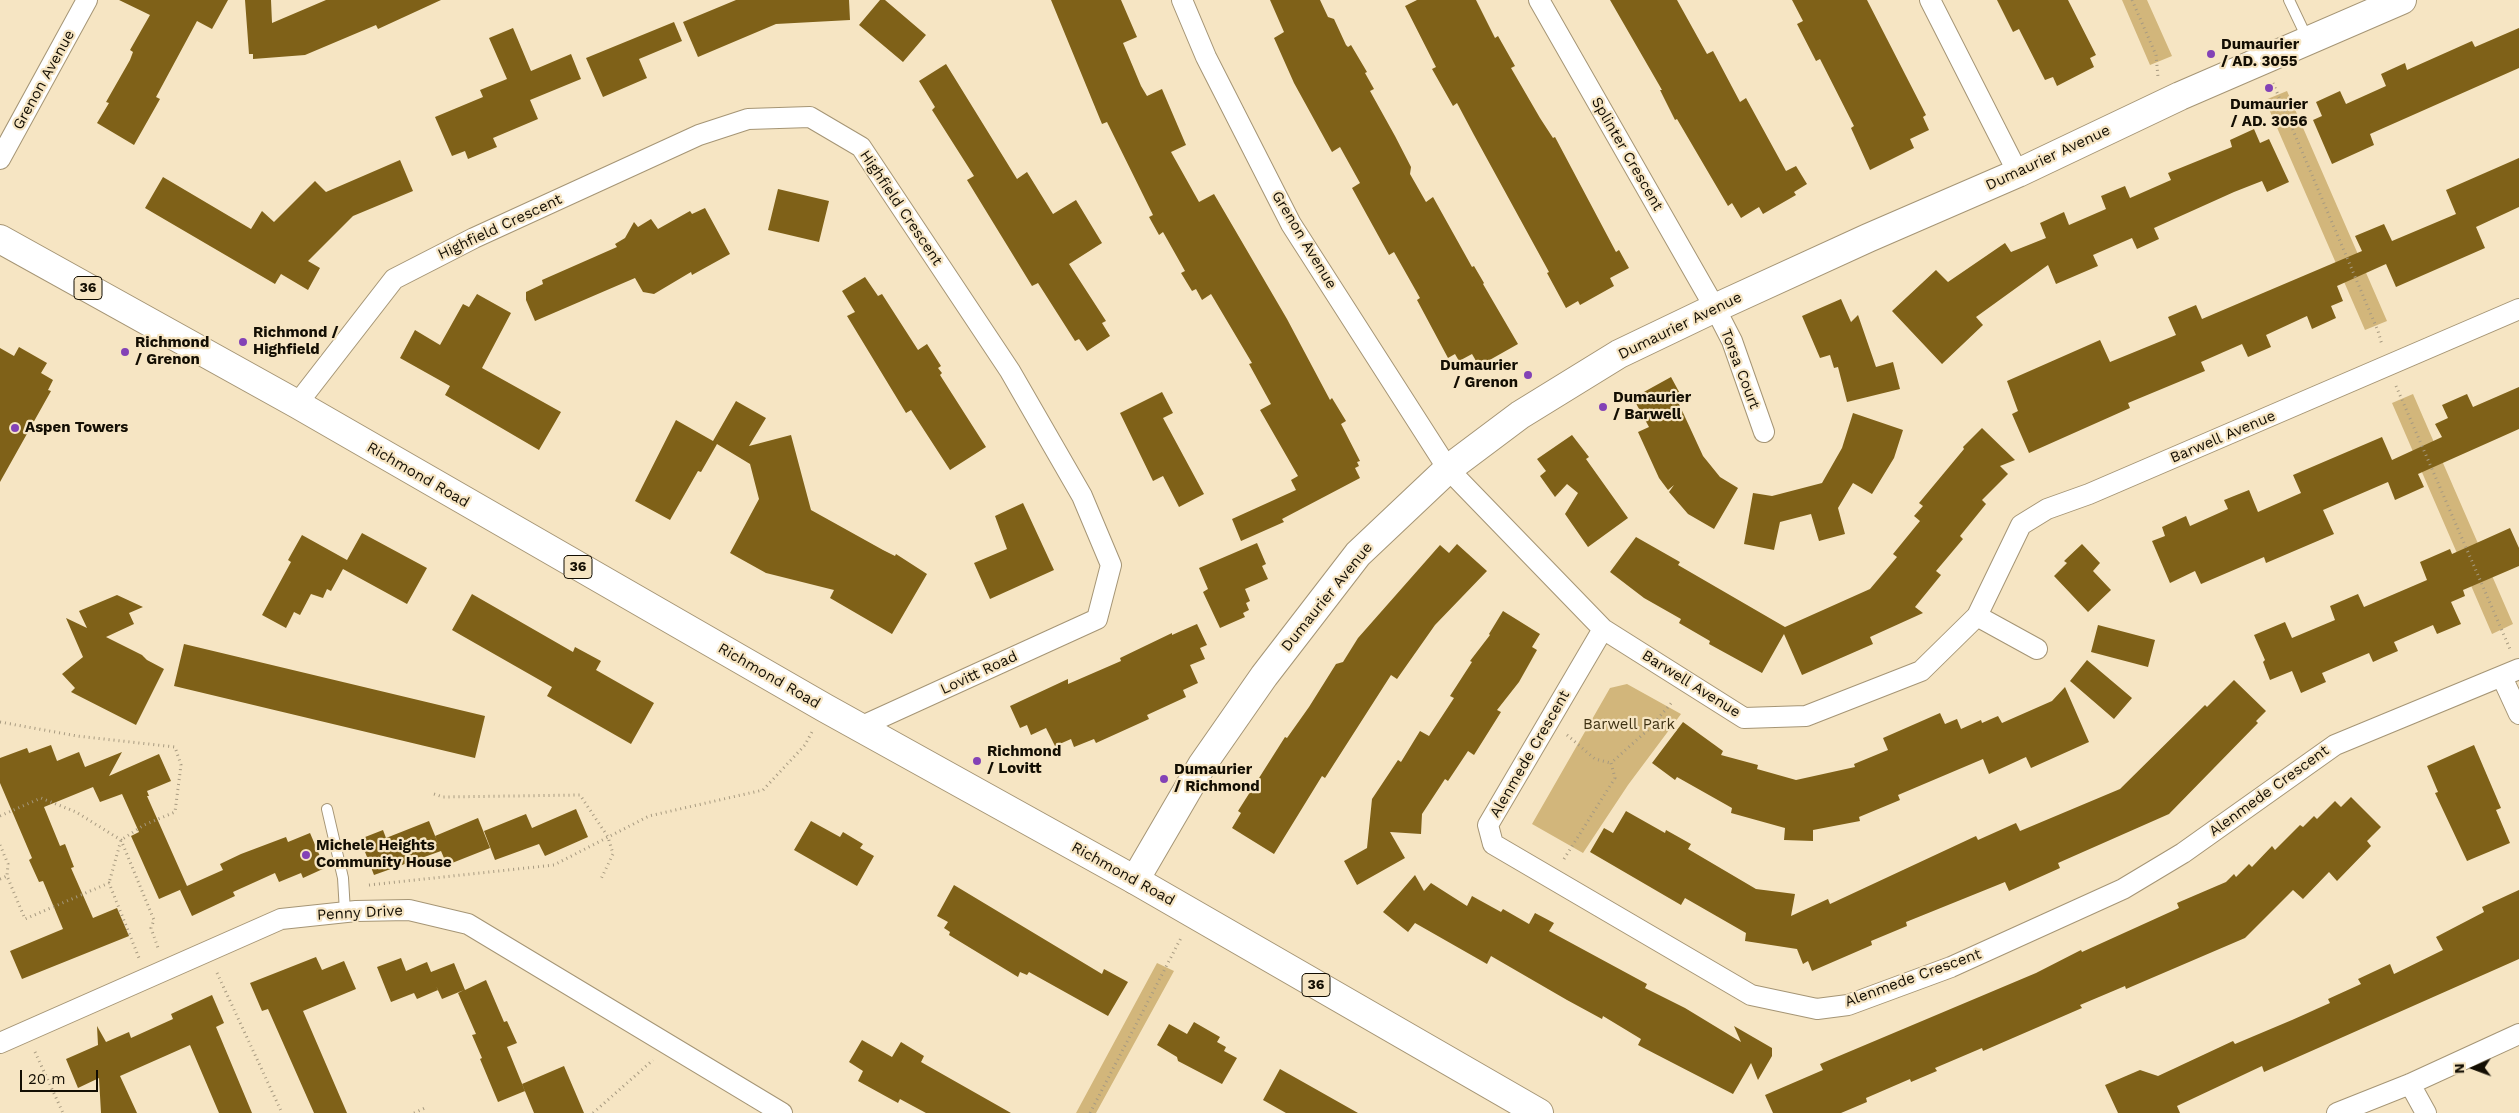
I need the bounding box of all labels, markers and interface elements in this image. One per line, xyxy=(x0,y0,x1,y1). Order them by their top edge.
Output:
street label: Grenon Avenue xyxy=(9,27,79,133)
place label: Dumaurier / AD. 3055 xyxy=(2221,36,2299,71)
marker: Dumaurier / AD. 3055 xyxy=(2205,48,2217,60)
marker: Dumaurier / AD. 3056 xyxy=(2263,82,2275,94)
street label: Splinter Crescent xyxy=(1587,94,1667,214)
place label: Dumaurier / AD. 3056 xyxy=(2230,96,2308,131)
street label: Dumaurier Avenue xyxy=(1983,121,2113,195)
street label: Highfield Crescent xyxy=(856,147,946,269)
street label: Grenon Avenue xyxy=(1268,188,1340,292)
street label: Highfield Crescent xyxy=(435,190,565,264)
road number: 36 xyxy=(74,276,102,300)
street label: Dumaurier Avenue xyxy=(1615,288,1745,364)
place label: Richmond / Highfield xyxy=(253,324,339,359)
street label: Torsa Court xyxy=(1717,326,1763,412)
place label: Richmond / Grenon xyxy=(135,334,209,369)
marker: Richmond / Highfield xyxy=(237,336,249,348)
marker: Richmond / Grenon xyxy=(119,346,131,358)
place label: Dumaurier / Grenon xyxy=(1440,357,1518,392)
marker: Dumaurier / Grenon xyxy=(1522,369,1534,381)
place label: Dumaurier / Barwell xyxy=(1613,389,1691,424)
marker: Dumaurier / Barwell xyxy=(1597,401,1609,413)
street label: Barwell Avenue xyxy=(2168,407,2278,467)
place label: Aspen Towers xyxy=(25,419,128,437)
marker: Aspen Towers xyxy=(9,422,21,434)
street label: Richmond Road xyxy=(364,438,472,512)
street label: Dumaurier Avenue xyxy=(1277,539,1377,655)
road number: 36 xyxy=(564,556,592,578)
street label: Richmond Road xyxy=(715,639,823,713)
street label: Lovitt Road xyxy=(938,647,1020,699)
street label: Barwell Avenue xyxy=(1638,647,1744,721)
street label: Alenmede Crescent xyxy=(1486,687,1574,821)
park label: Barwell Park xyxy=(1583,716,1675,734)
street label: Alenmede Crescent xyxy=(2206,741,2332,841)
place label: Richmond / Lovitt xyxy=(987,743,1061,778)
marker: Richmond / Lovitt xyxy=(971,755,983,767)
place label: Dumaurier / Richmond xyxy=(1174,761,1260,796)
marker: Dumaurier / Richmond xyxy=(1158,773,1170,785)
place label: Michele Heights Community House xyxy=(316,837,452,872)
street label: Richmond Road xyxy=(1068,838,1178,910)
marker: Michele Heights Community House xyxy=(300,849,312,861)
street label: Penny Drive xyxy=(316,902,404,924)
street label: Alenmede Crescent xyxy=(1842,945,1984,1011)
road number: 36 xyxy=(1302,974,1330,996)
north arrow xyxy=(2449,1043,2499,1093)
scale bar xyxy=(22,1060,100,1092)
text: N xyxy=(2451,1063,2467,1074)
text: 20 m xyxy=(28,1070,66,1088)

